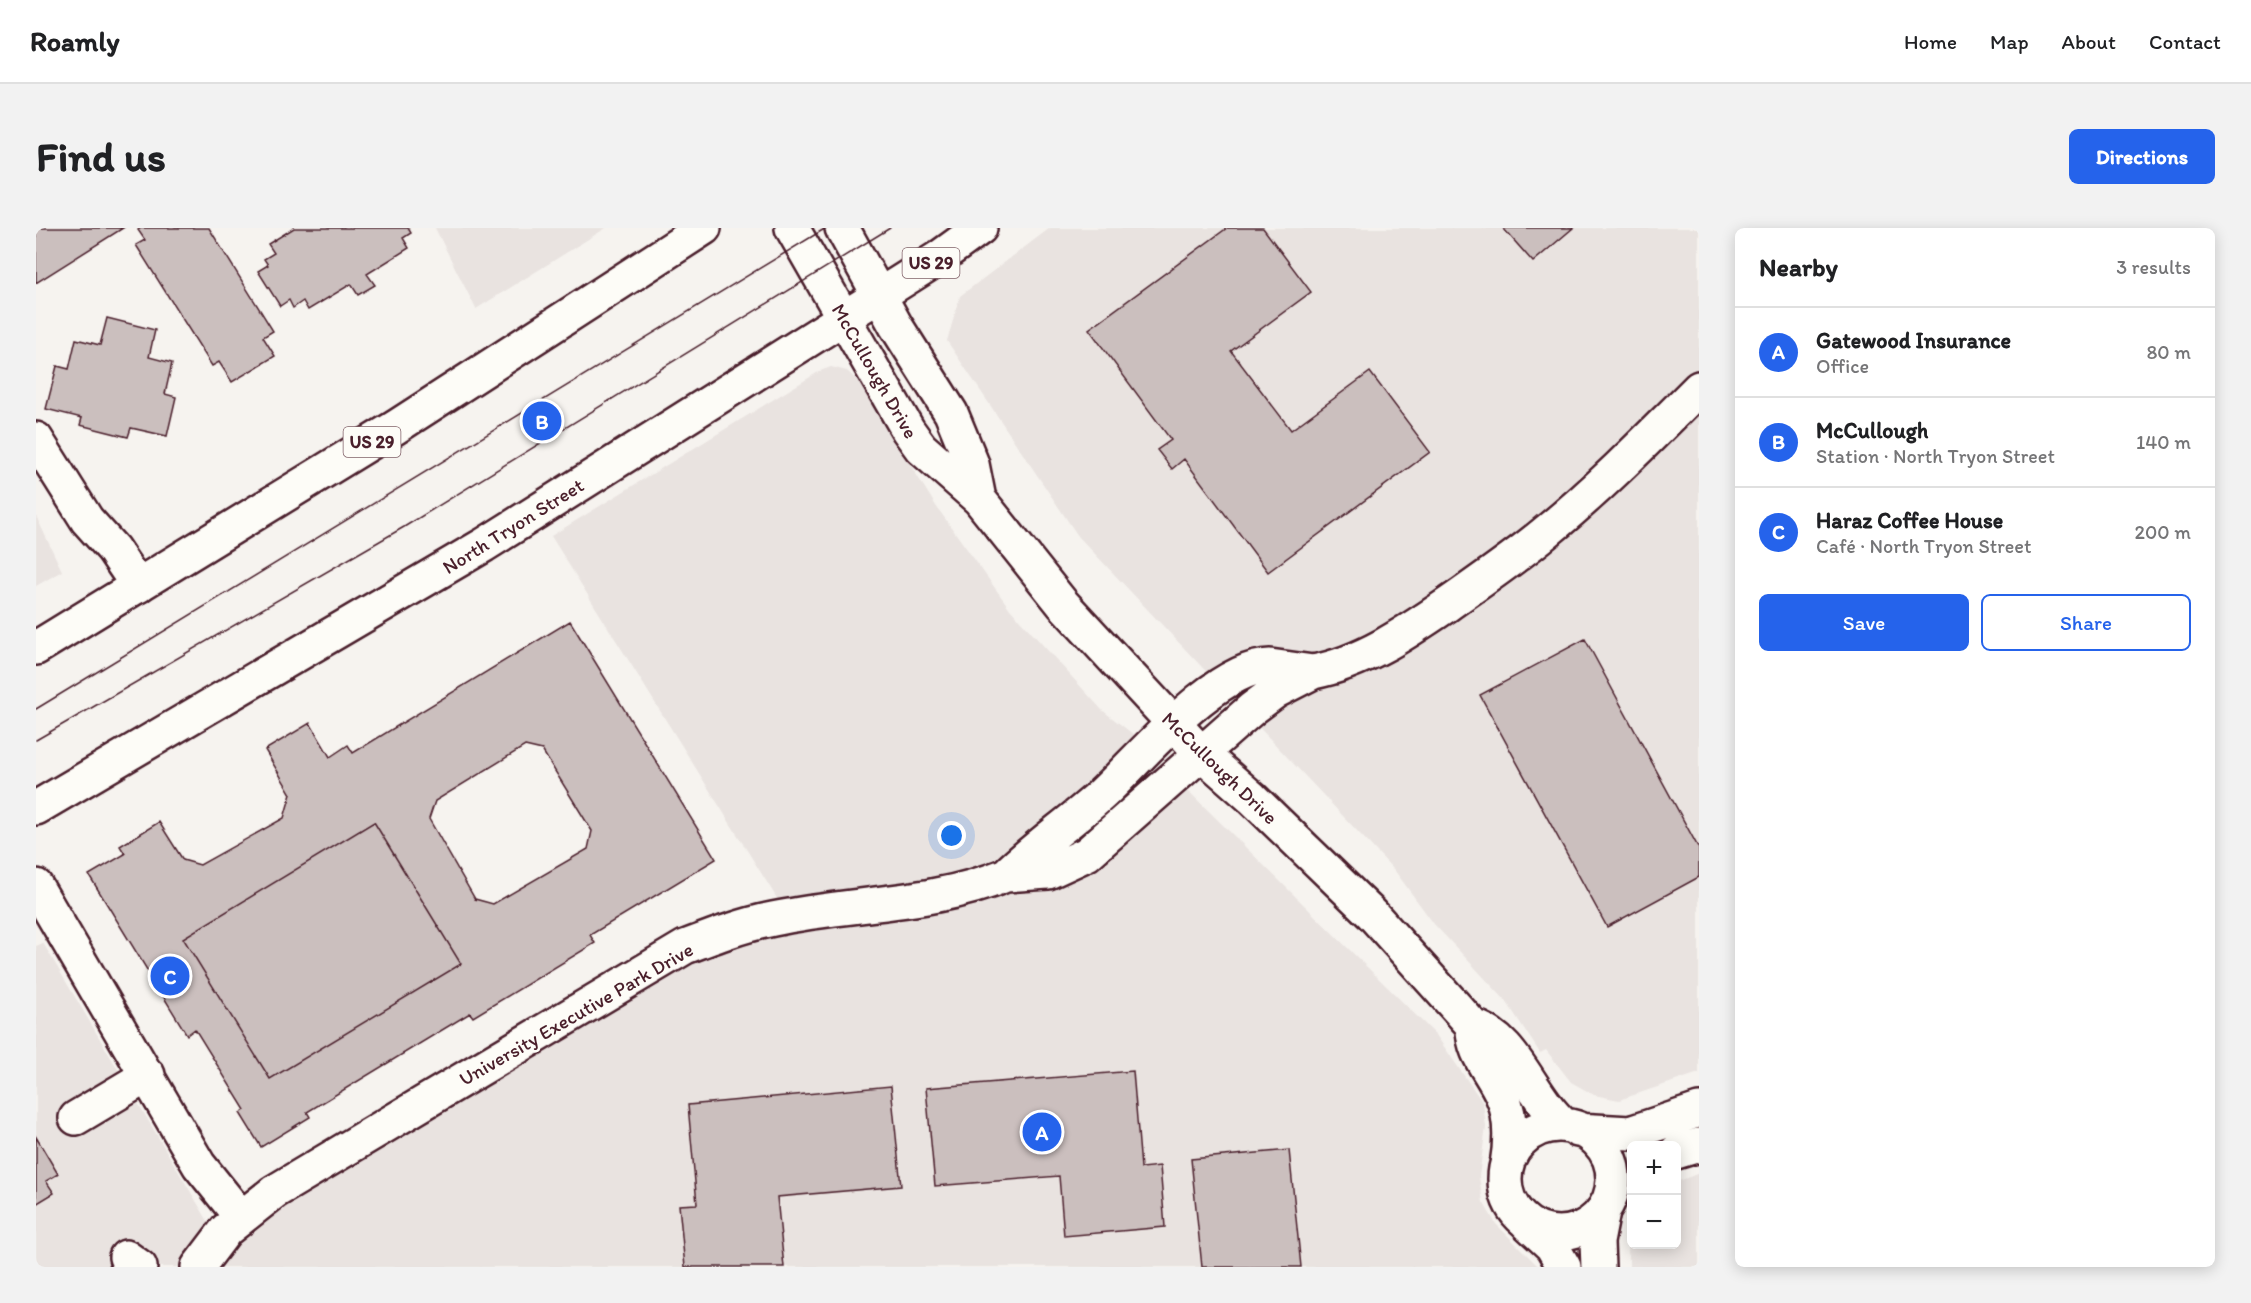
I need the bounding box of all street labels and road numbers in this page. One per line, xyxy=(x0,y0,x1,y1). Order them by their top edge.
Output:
road number: US 29 xyxy=(902,248,960,278)
street label: McCullough Drive xyxy=(827,299,923,443)
road number: US 29 xyxy=(344,427,400,457)
street label: North Tryon Street xyxy=(438,473,588,579)
street label: McCullough Drive xyxy=(1157,707,1283,829)
street label: University Executive Park Drive xyxy=(455,937,697,1091)

